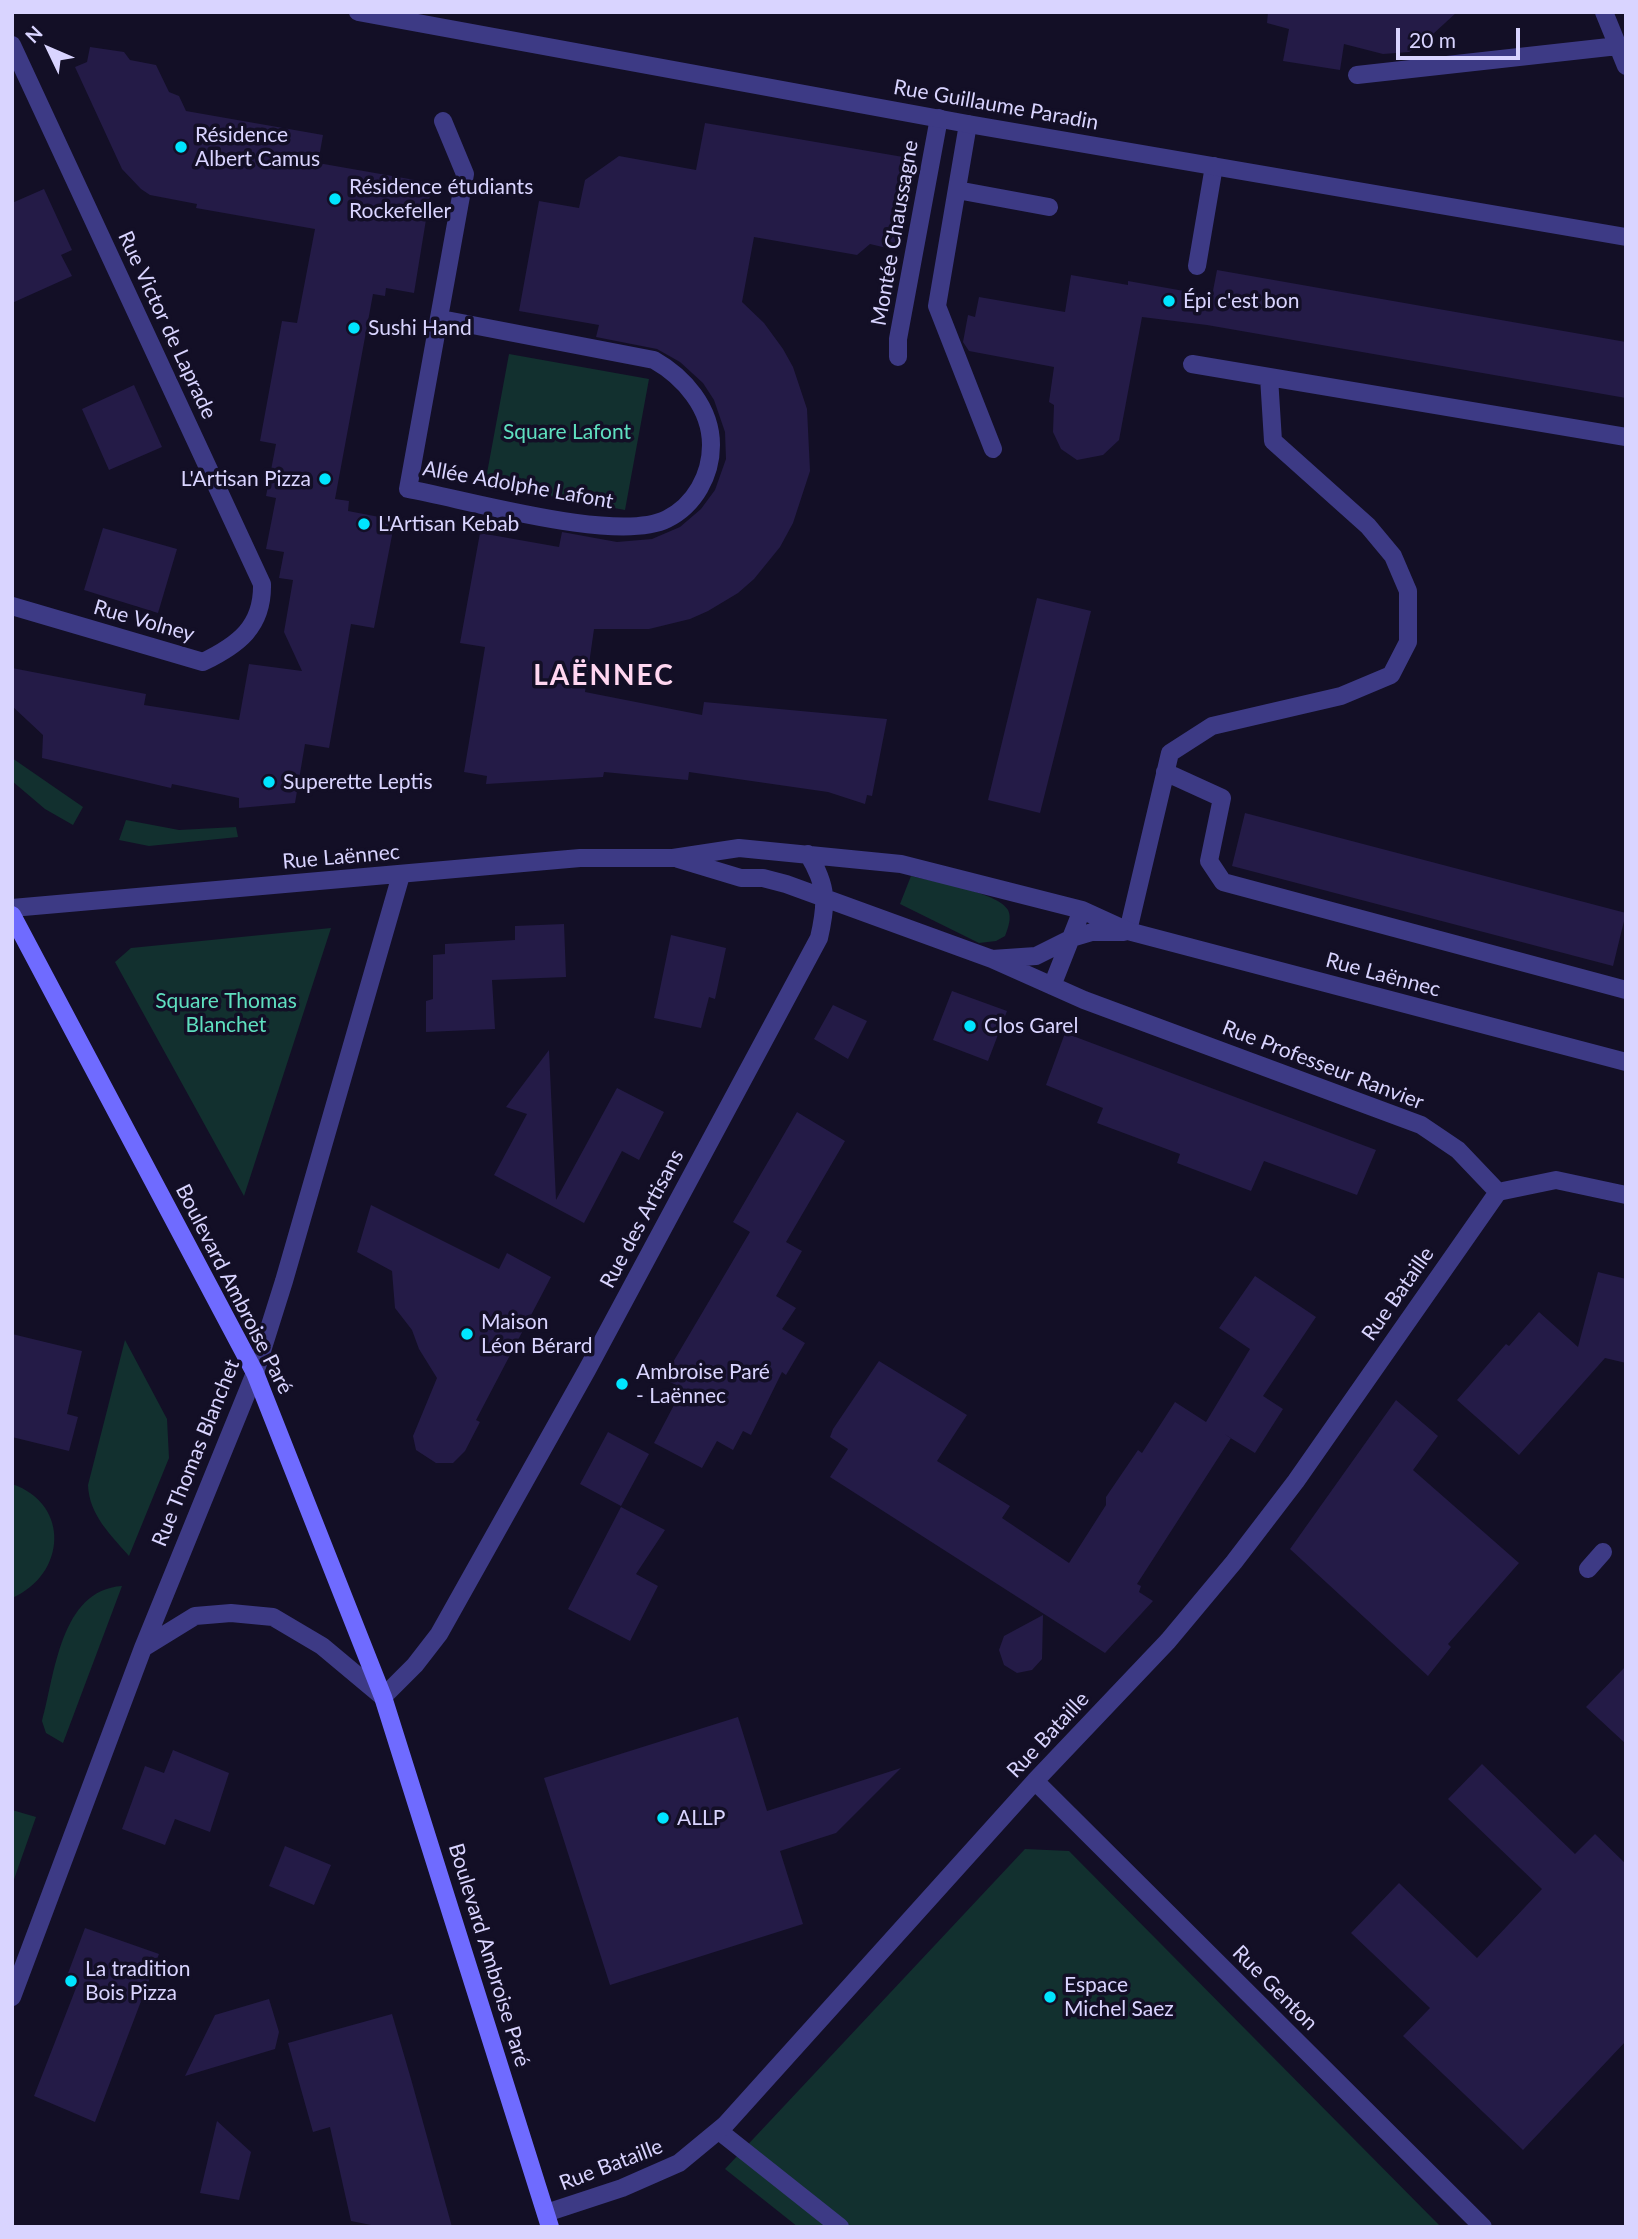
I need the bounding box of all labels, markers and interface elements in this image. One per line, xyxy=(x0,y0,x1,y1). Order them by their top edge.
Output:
north arrow xyxy=(14,14,84,84)
scale bar xyxy=(1400,14,1524,58)
text: N xyxy=(20,21,47,47)
text: 20 m xyxy=(1409,27,1456,52)
street label: Rue Guillaume Paradin xyxy=(892,75,1100,135)
place label: Résidence Albert Camus xyxy=(195,122,320,172)
street label: Montée Chaussagne xyxy=(866,138,924,328)
marker: Résidence Albert Camus xyxy=(173,139,189,155)
place label: Résidence étudiants Rockefeller xyxy=(349,174,533,224)
marker: Résidence étudiants Rockefeller xyxy=(327,191,343,207)
street label: Rue Victor de Laprade xyxy=(112,227,222,423)
place label: Épi c'est bon xyxy=(1183,288,1299,314)
marker: Épi c'est bon xyxy=(1161,293,1177,309)
place label: Sushi Hand xyxy=(368,315,472,341)
marker: Sushi Hand xyxy=(346,320,362,336)
park label: Square Lafont xyxy=(503,419,631,445)
street label: Allée Adolphe Lafont xyxy=(421,456,615,514)
place label: L'Artisan Pizza xyxy=(181,466,311,492)
marker: L'Artisan Pizza xyxy=(317,471,333,487)
place label: L'Artisan Kebab xyxy=(378,511,519,537)
marker: L'Artisan Kebab xyxy=(356,516,372,532)
street label: Rue Volney xyxy=(91,595,197,647)
district label: LAËNNEC xyxy=(534,659,674,693)
place label: Superette Leptis xyxy=(283,769,432,795)
marker: Superette Leptis xyxy=(261,774,277,790)
street label: Rue Laënnec xyxy=(281,839,401,875)
street label: Rue Laënnec xyxy=(1323,948,1443,1002)
park label: Square Thomas Blanchet xyxy=(155,988,297,1038)
place label: Clos Garel xyxy=(984,1013,1078,1039)
street label: Rue Professeur Ranvier xyxy=(1219,1015,1427,1115)
marker: Clos Garel xyxy=(962,1018,978,1034)
street label: Rue des Artisans xyxy=(595,1145,689,1293)
street label: Boulevard Ambroise Paré xyxy=(170,1180,298,1398)
street label: Rue Bataille xyxy=(1357,1242,1439,1346)
place label: Maison Léon Bérard xyxy=(481,1309,593,1359)
marker: Maison Léon Bérard xyxy=(459,1326,475,1342)
street label: Rue Thomas Blanchet xyxy=(147,1356,245,1550)
place label: Ambroise Paré - Laënnec xyxy=(636,1359,770,1409)
marker: Ambroise Paré - Laënnec xyxy=(614,1376,630,1392)
street label: Rue Bataille xyxy=(1002,1687,1094,1783)
place label: ALLP xyxy=(677,1805,725,1831)
marker: ALLP xyxy=(655,1810,671,1826)
street label: Boulevard Ambroise Paré xyxy=(443,1840,535,2070)
street label: Rue Genton xyxy=(1227,1940,1323,2036)
place label: La tradition Bois Pizza xyxy=(85,1956,190,2006)
place label: Espace Michel Saez xyxy=(1064,1972,1174,2022)
marker: La tradition Bois Pizza xyxy=(63,1973,79,1989)
marker: Espace Michel Saez xyxy=(1042,1989,1058,2005)
street label: Rue Bataille xyxy=(556,2134,666,2196)

